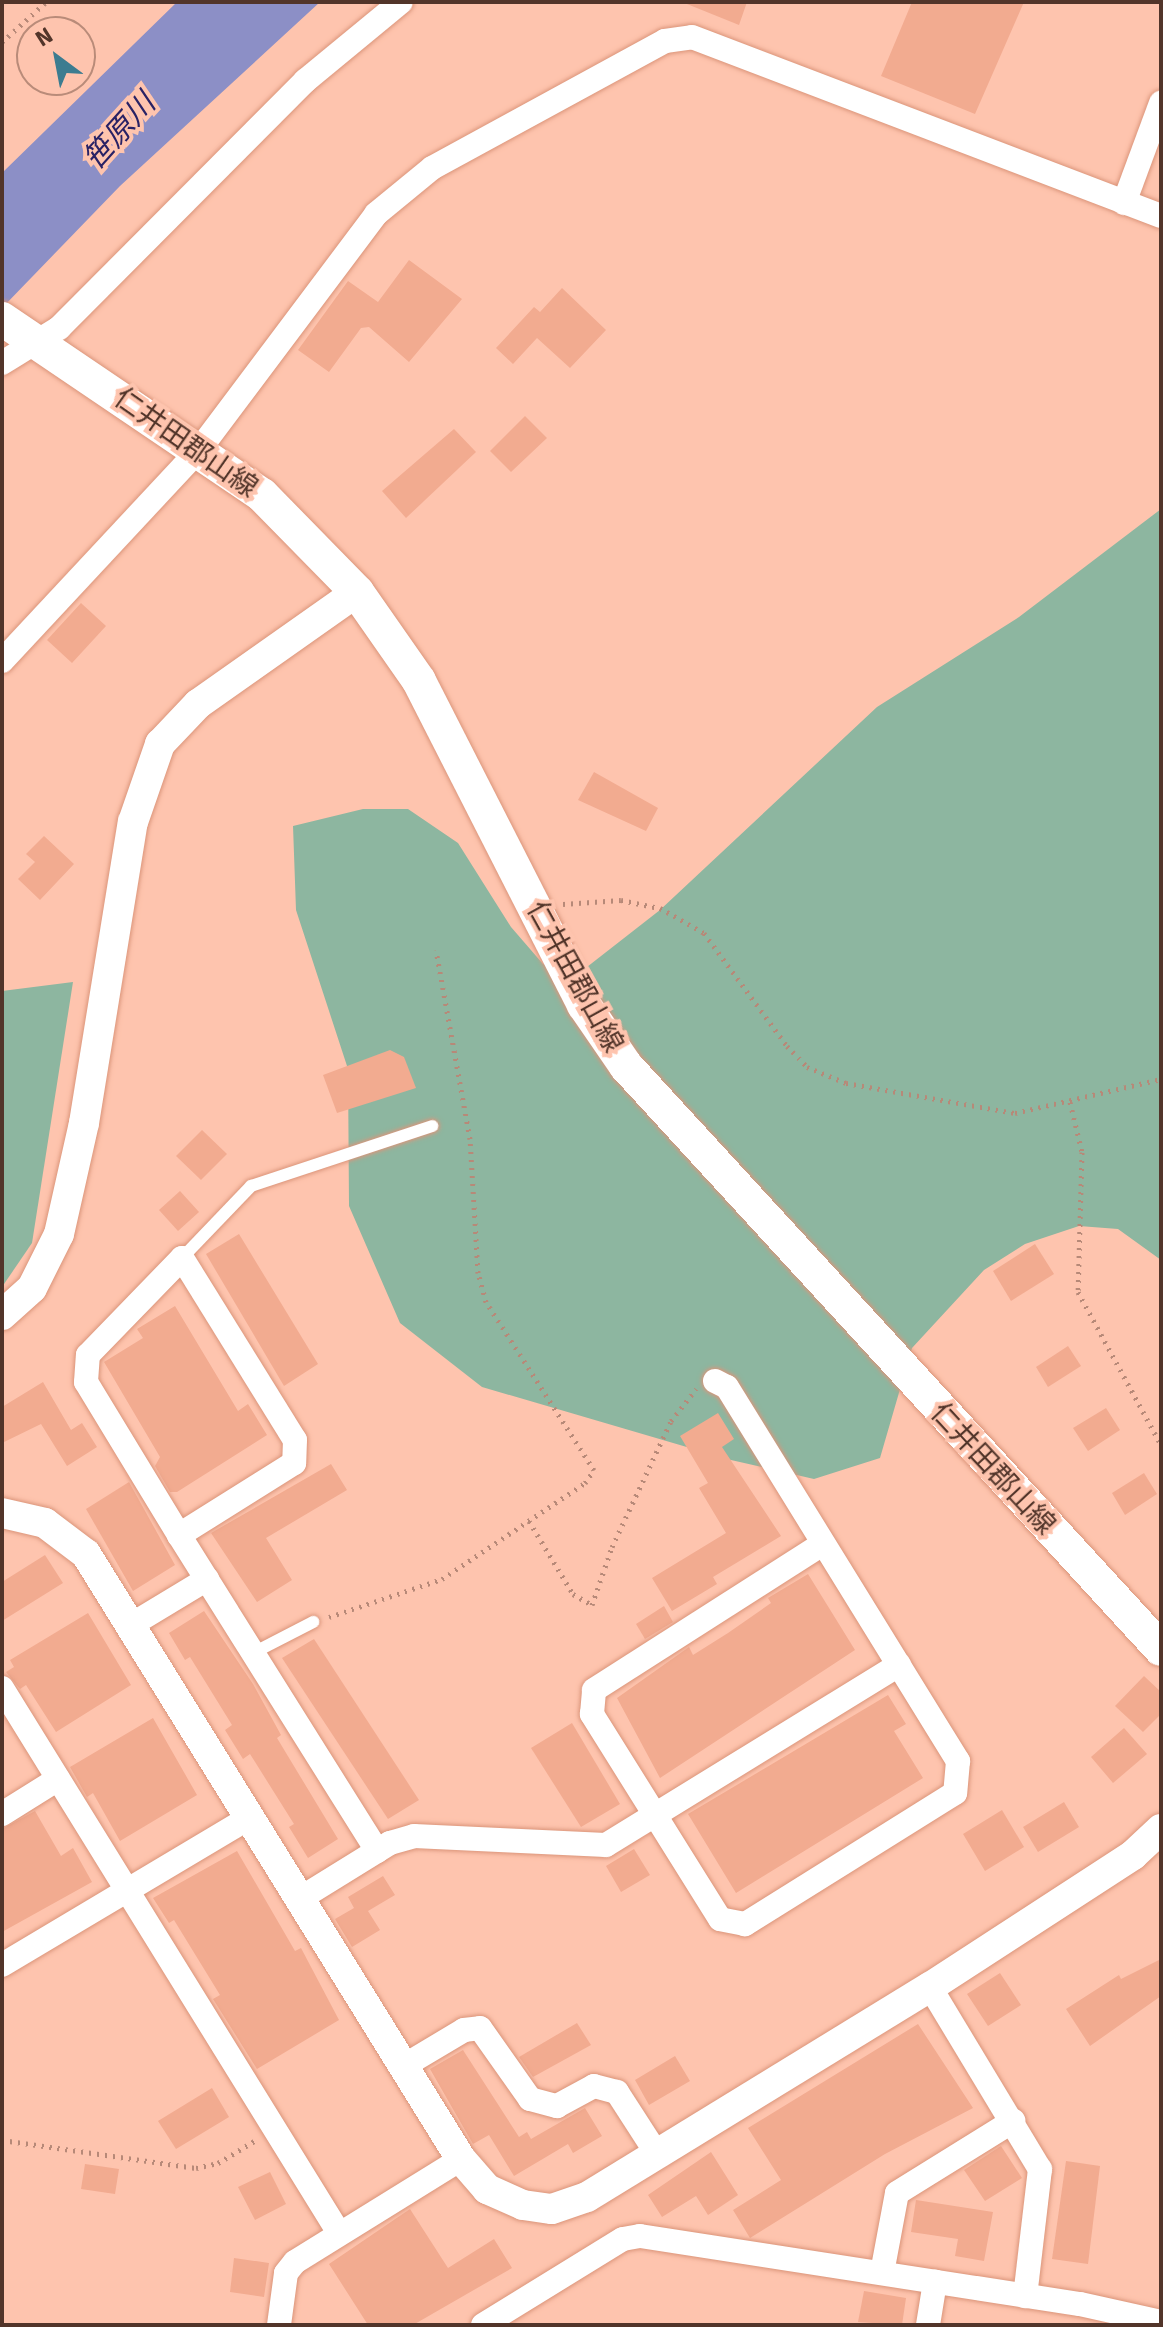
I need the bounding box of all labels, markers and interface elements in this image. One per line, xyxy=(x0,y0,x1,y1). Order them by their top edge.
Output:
north arrow xyxy=(16,16,96,96)
text: N xyxy=(30,21,58,52)
water label: 笹原川 xyxy=(77,87,163,177)
street label: 仁井田郡山線 xyxy=(108,381,264,505)
street label: 仁井田郡山線 xyxy=(520,895,630,1059)
street label: 仁井田郡山線 xyxy=(923,1396,1063,1542)

